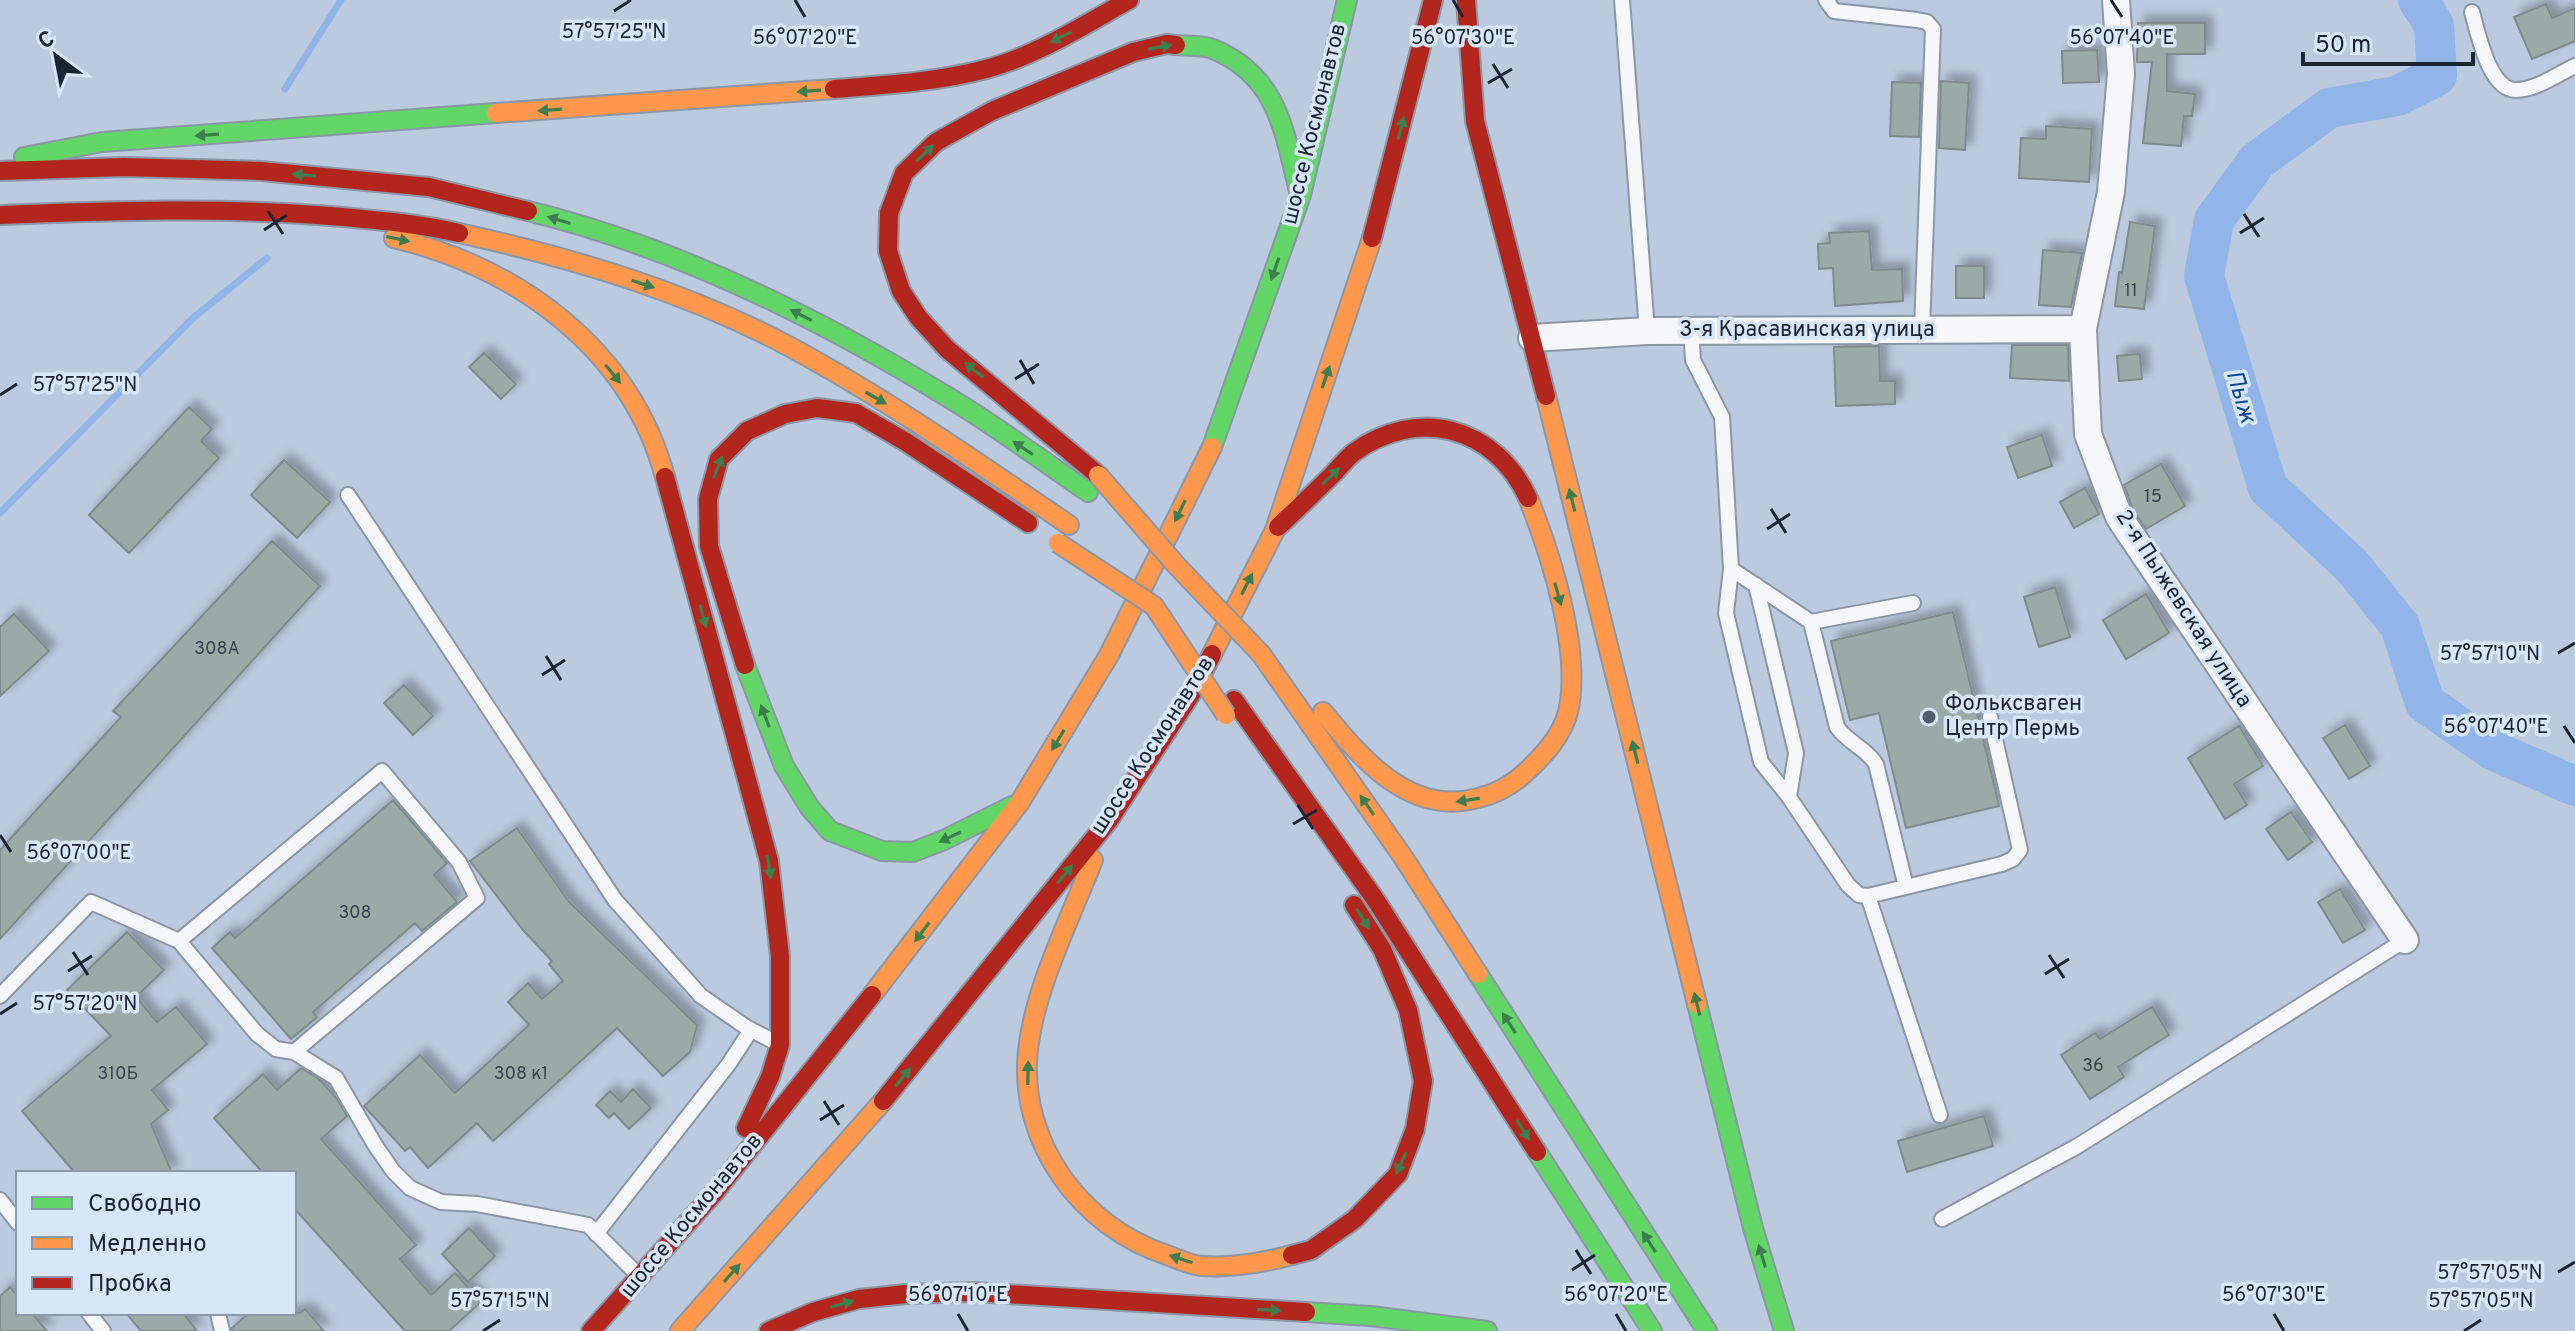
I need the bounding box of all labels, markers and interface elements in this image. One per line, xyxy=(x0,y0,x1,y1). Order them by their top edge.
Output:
north arrow xyxy=(16,16,96,96)
scale bar xyxy=(2303,16,2473,66)
text: 57°57'25"N xyxy=(562,20,666,46)
street label: шоссе Космонавтов xyxy=(1277,21,1353,227)
text: С xyxy=(34,26,60,56)
text: 56°07'20"E xyxy=(753,26,857,52)
text: 56°07'30"E xyxy=(1411,26,1515,52)
text: 56°07'40"E xyxy=(2070,26,2174,52)
one-way arrow xyxy=(1050,31,1073,44)
text: 50 m xyxy=(2315,31,2371,61)
one-way arrow xyxy=(1148,40,1173,52)
one-way arrow xyxy=(796,85,821,98)
one-way arrow xyxy=(537,104,562,117)
one-way arrow xyxy=(1395,115,1407,140)
one-way arrow xyxy=(194,129,219,142)
one-way arrow xyxy=(915,144,934,163)
one-way arrow xyxy=(291,168,316,181)
one-way arrow xyxy=(547,213,571,226)
one-way arrow xyxy=(386,233,411,245)
one-way arrow xyxy=(1268,257,1281,281)
one-way arrow xyxy=(631,278,655,291)
house number: 11 xyxy=(2124,280,2138,303)
one-way arrow xyxy=(789,308,812,321)
street label: 3-я Красавинская улица xyxy=(1679,317,1935,344)
one-way arrow xyxy=(963,362,984,379)
one-way arrow xyxy=(604,364,621,384)
one-way arrow xyxy=(1320,364,1333,388)
water label: Пыж xyxy=(2218,367,2263,428)
text: 57°57'25"N xyxy=(33,373,137,399)
one-way arrow xyxy=(865,391,887,405)
one-way arrow xyxy=(1013,441,1034,456)
one-way arrow xyxy=(712,455,725,479)
one-way arrow xyxy=(1321,467,1340,485)
house number: 15 xyxy=(2144,486,2162,509)
one-way arrow xyxy=(1565,487,1578,512)
one-way arrow xyxy=(1174,499,1187,522)
street label: 2-я Пыжевская улица xyxy=(2109,505,2257,713)
one-way arrow xyxy=(1241,573,1254,596)
one-way arrow xyxy=(1552,582,1565,606)
one-way arrow xyxy=(697,603,709,628)
house number: 308А xyxy=(194,638,240,661)
text: 57°57'10"N xyxy=(2440,642,2540,668)
street label: шоссе Космонавтов xyxy=(1085,652,1221,840)
place label: Фольксваген Центр Пермь xyxy=(1945,691,2082,743)
one-way arrow xyxy=(758,704,771,728)
marker: Фольксваген Центр Пермь xyxy=(1920,708,1938,726)
text: 56°07'40"E xyxy=(2444,715,2548,741)
one-way arrow xyxy=(1051,729,1065,751)
one-way arrow xyxy=(1628,740,1640,765)
one-way arrow xyxy=(1455,794,1480,807)
one-way arrow xyxy=(1360,795,1375,816)
one-way arrow xyxy=(938,830,961,843)
text: 56°07'00"E xyxy=(26,841,132,867)
one-way arrow xyxy=(763,855,776,880)
one-way arrow xyxy=(1057,864,1073,884)
house number: 308 xyxy=(338,902,372,925)
one-way arrow xyxy=(1355,908,1369,930)
one-way arrow xyxy=(915,922,931,942)
text: 57°57'20"N xyxy=(32,992,138,1018)
one-way arrow xyxy=(1691,992,1703,1017)
one-way arrow xyxy=(1502,1012,1516,1034)
house number: 36 xyxy=(2082,1055,2104,1078)
one-way arrow xyxy=(1022,1060,1034,1085)
house number: 310Б xyxy=(98,1063,138,1086)
house number: 308 к1 xyxy=(494,1063,548,1086)
one-way arrow xyxy=(894,1067,911,1087)
one-way arrow xyxy=(1515,1119,1529,1141)
street label: шоссе Космонавтов xyxy=(615,1128,769,1304)
one-way arrow xyxy=(1395,1151,1408,1175)
legend xyxy=(16,1171,296,1315)
text: Свободно xyxy=(88,1190,201,1220)
text: Медленно xyxy=(88,1230,207,1260)
one-way arrow xyxy=(1642,1231,1657,1253)
one-way arrow xyxy=(1755,1244,1767,1268)
one-way arrow xyxy=(1169,1253,1193,1265)
text: 57°57'05"N xyxy=(2437,1261,2543,1287)
one-way arrow xyxy=(723,1263,741,1283)
text: Пробка xyxy=(88,1270,172,1300)
text: 56°07'10"E xyxy=(908,1283,1008,1309)
text: 56°07'20"E xyxy=(1564,1283,1668,1309)
text: 56°07'30"E xyxy=(2222,1283,2326,1309)
text: 57°57'15"N xyxy=(450,1289,550,1315)
text: 57°57'05"N xyxy=(2428,1289,2534,1315)
one-way arrow xyxy=(830,1297,854,1310)
one-way arrow xyxy=(1256,1304,1281,1317)

